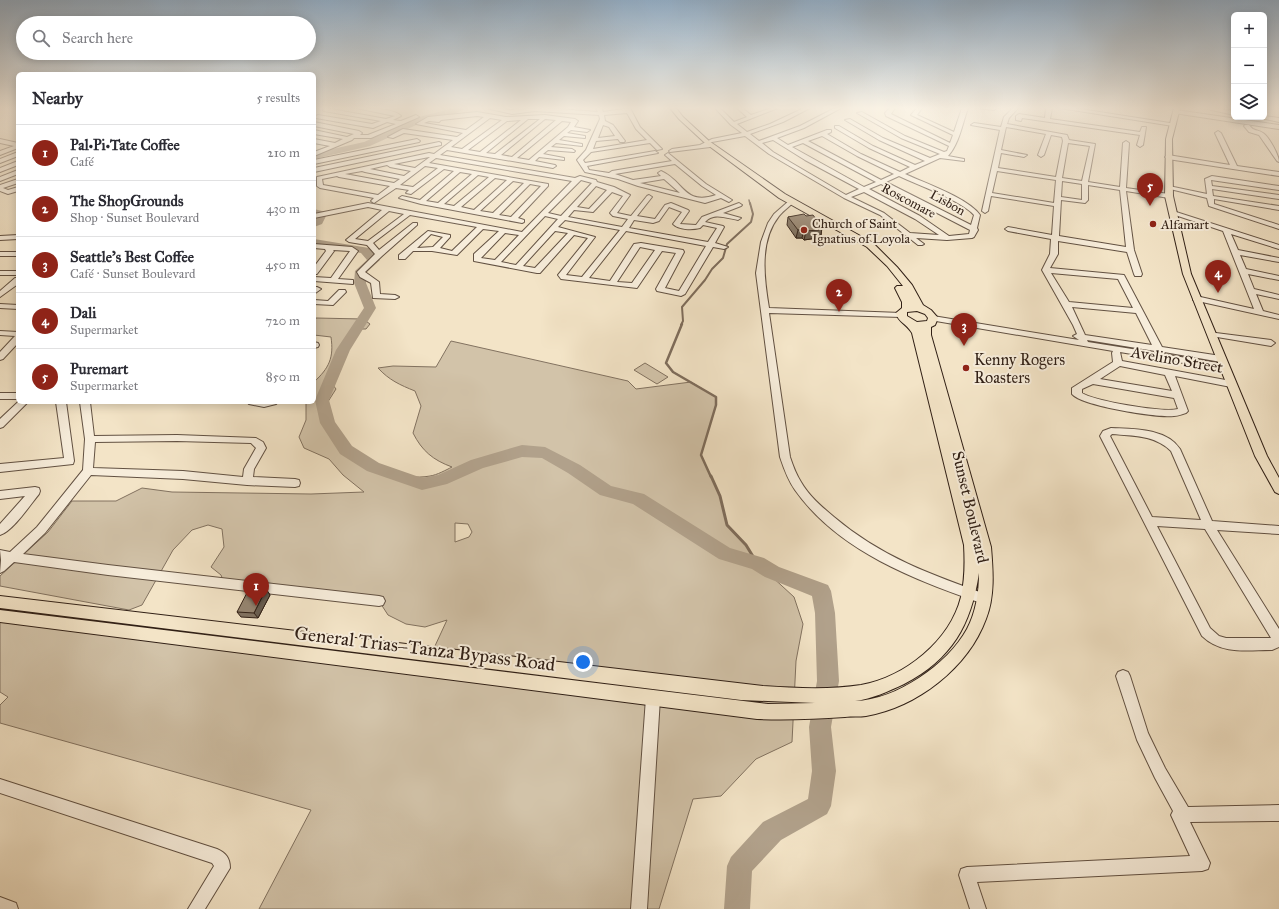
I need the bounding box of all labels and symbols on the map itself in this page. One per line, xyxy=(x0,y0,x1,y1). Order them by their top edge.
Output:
pin: 5 xyxy=(1137,173,1163,206)
street label: Roscomare xyxy=(879,180,939,222)
street label: Lisbon xyxy=(927,187,968,219)
place label: Church of Saint Ignatius of Loyola xyxy=(812,216,911,247)
place label: Alfamart xyxy=(1160,217,1209,233)
marker: Alfamart xyxy=(1148,219,1158,229)
marker: Church of Saint Ignatius of Loyola xyxy=(799,225,809,235)
pin: 4 xyxy=(1205,260,1231,293)
pin: 2 xyxy=(826,279,852,312)
pin: 3 xyxy=(951,313,977,346)
street label: Avelino Street xyxy=(1128,342,1225,377)
place label: Kenny Rogers Roasters xyxy=(974,350,1065,387)
marker: Kenny Rogers Roasters xyxy=(961,363,971,373)
street label: Sunset Boulevard xyxy=(948,449,993,565)
pin: 1 xyxy=(243,573,269,606)
street label: General Trias–Tanza Bypass Road xyxy=(293,621,557,676)
your location xyxy=(573,652,593,672)

